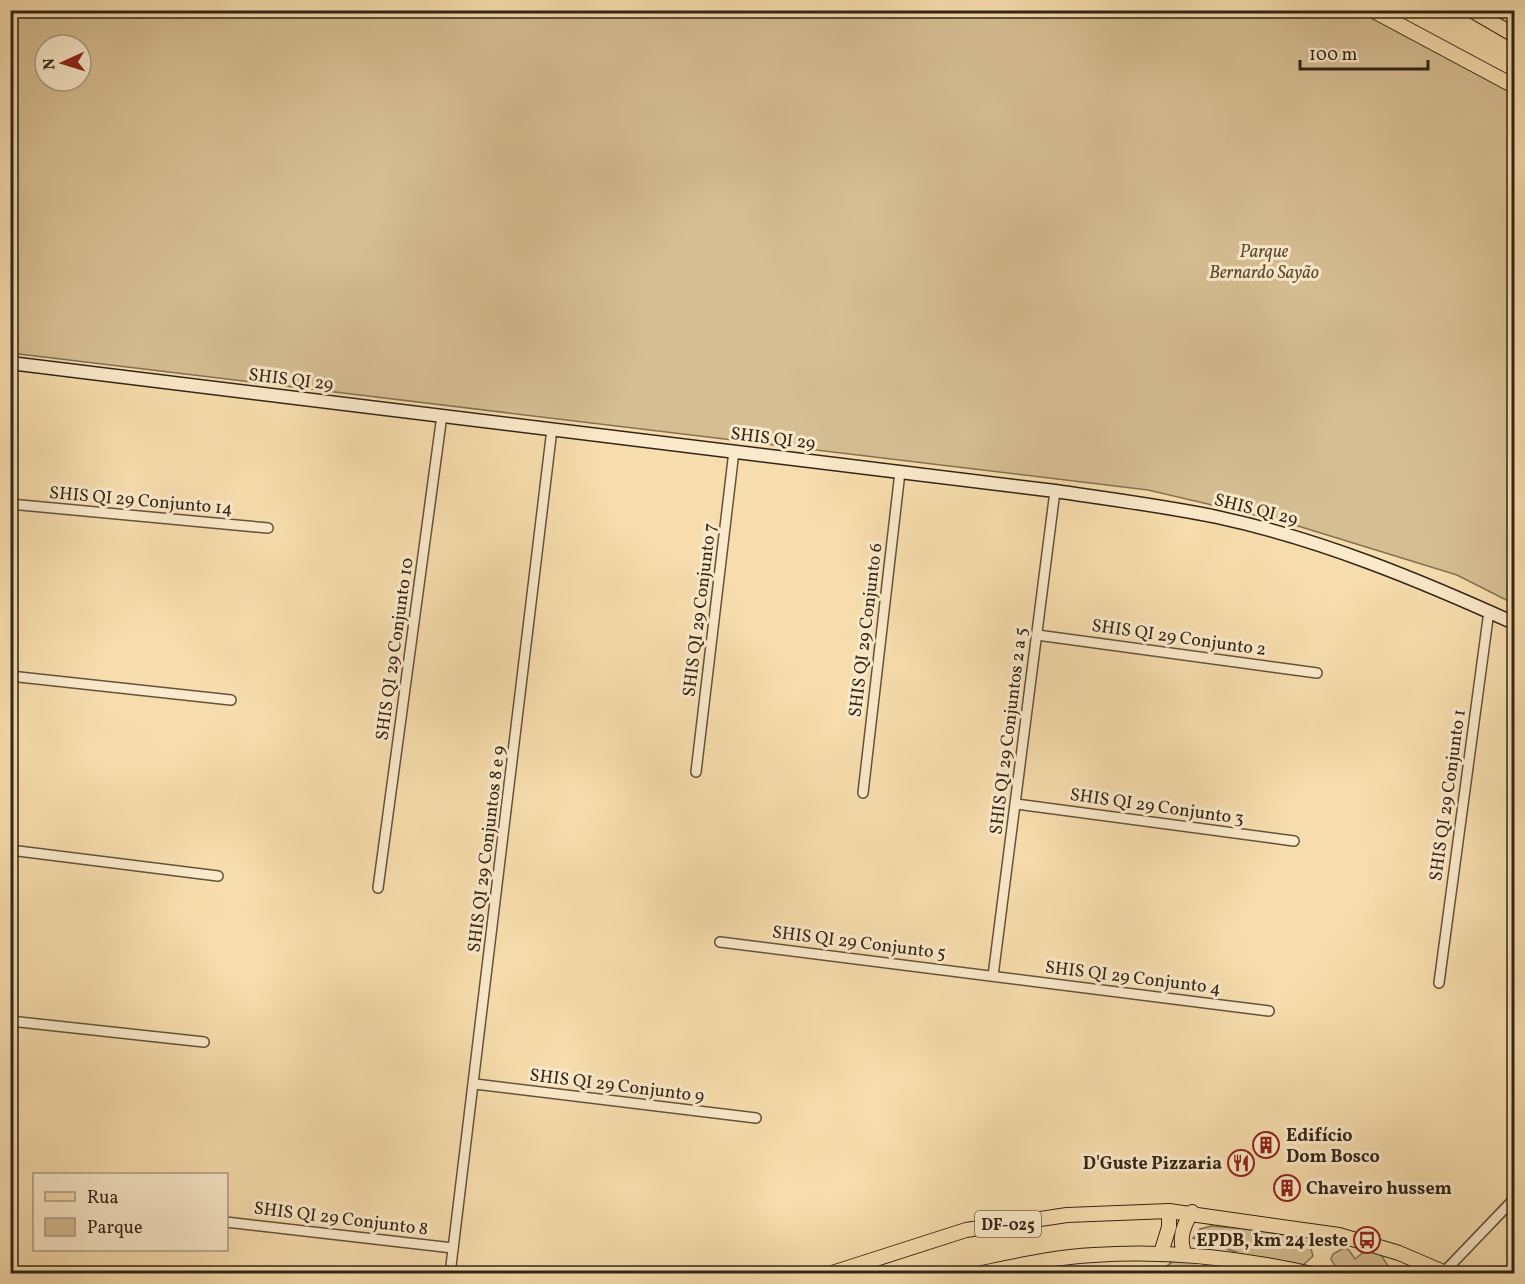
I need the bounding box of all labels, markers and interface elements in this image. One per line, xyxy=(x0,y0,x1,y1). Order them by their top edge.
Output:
north arrow xyxy=(33,33,93,93)
scale bar xyxy=(1300,33,1428,71)
text: 100 m xyxy=(1309,43,1358,68)
text: N xyxy=(39,57,61,70)
park label: Parque Bernardo Sayão xyxy=(1209,240,1319,286)
street label: SHIS QI 29 xyxy=(247,363,335,398)
street label: SHIS QI 29 xyxy=(729,422,817,457)
street label: SHIS QI 29 Conjunto 14 xyxy=(48,481,234,522)
street label: SHIS QI 29 xyxy=(1211,488,1300,533)
street label: SHIS QI 29 Conjunto 7 xyxy=(677,522,724,699)
street label: SHIS QI 29 Conjunto 6 xyxy=(843,542,890,719)
street label: SHIS QI 29 Conjunto 10 xyxy=(370,556,421,742)
street label: SHIS QI 29 Conjunto 2 xyxy=(1090,614,1268,663)
street label: SHIS QI 29 Conjuntos 2 a 5 xyxy=(984,626,1035,836)
street label: SHIS QI 29 Conjunto 1 xyxy=(1424,708,1473,883)
street label: SHIS QI 29 Conjuntos 8 e 9 xyxy=(462,744,513,954)
street label: SHIS QI 29 Conjunto 3 xyxy=(1068,783,1245,832)
street label: SHIS QI 29 Conjunto 5 xyxy=(770,920,947,967)
street label: SHIS QI 29 Conjunto 4 xyxy=(1043,955,1222,1002)
street label: SHIS QI 29 Conjunto 9 xyxy=(528,1063,706,1110)
place label: Edifício Dom Bosco xyxy=(1286,1124,1380,1170)
building icon: Edifício Dom Bosco xyxy=(1251,1130,1281,1160)
restaurant icon: D'Guste Pizzaria xyxy=(1226,1148,1256,1178)
place label: D'Guste Pizzaria xyxy=(1083,1152,1222,1177)
legend xyxy=(33,1173,228,1251)
building icon: Chaveiro hussem xyxy=(1272,1173,1302,1203)
place label: Chaveiro hussem xyxy=(1306,1177,1452,1202)
text: Rua xyxy=(87,1186,118,1211)
street label: SHIS QI 29 Conjunto 8 xyxy=(252,1196,429,1243)
road number: DF-025 xyxy=(975,1211,1041,1237)
text: Parque xyxy=(87,1216,142,1241)
bus stop icon: EPDB, km 24 leste xyxy=(1352,1225,1382,1255)
place label: EPDB, km 24 leste xyxy=(1196,1229,1348,1254)

